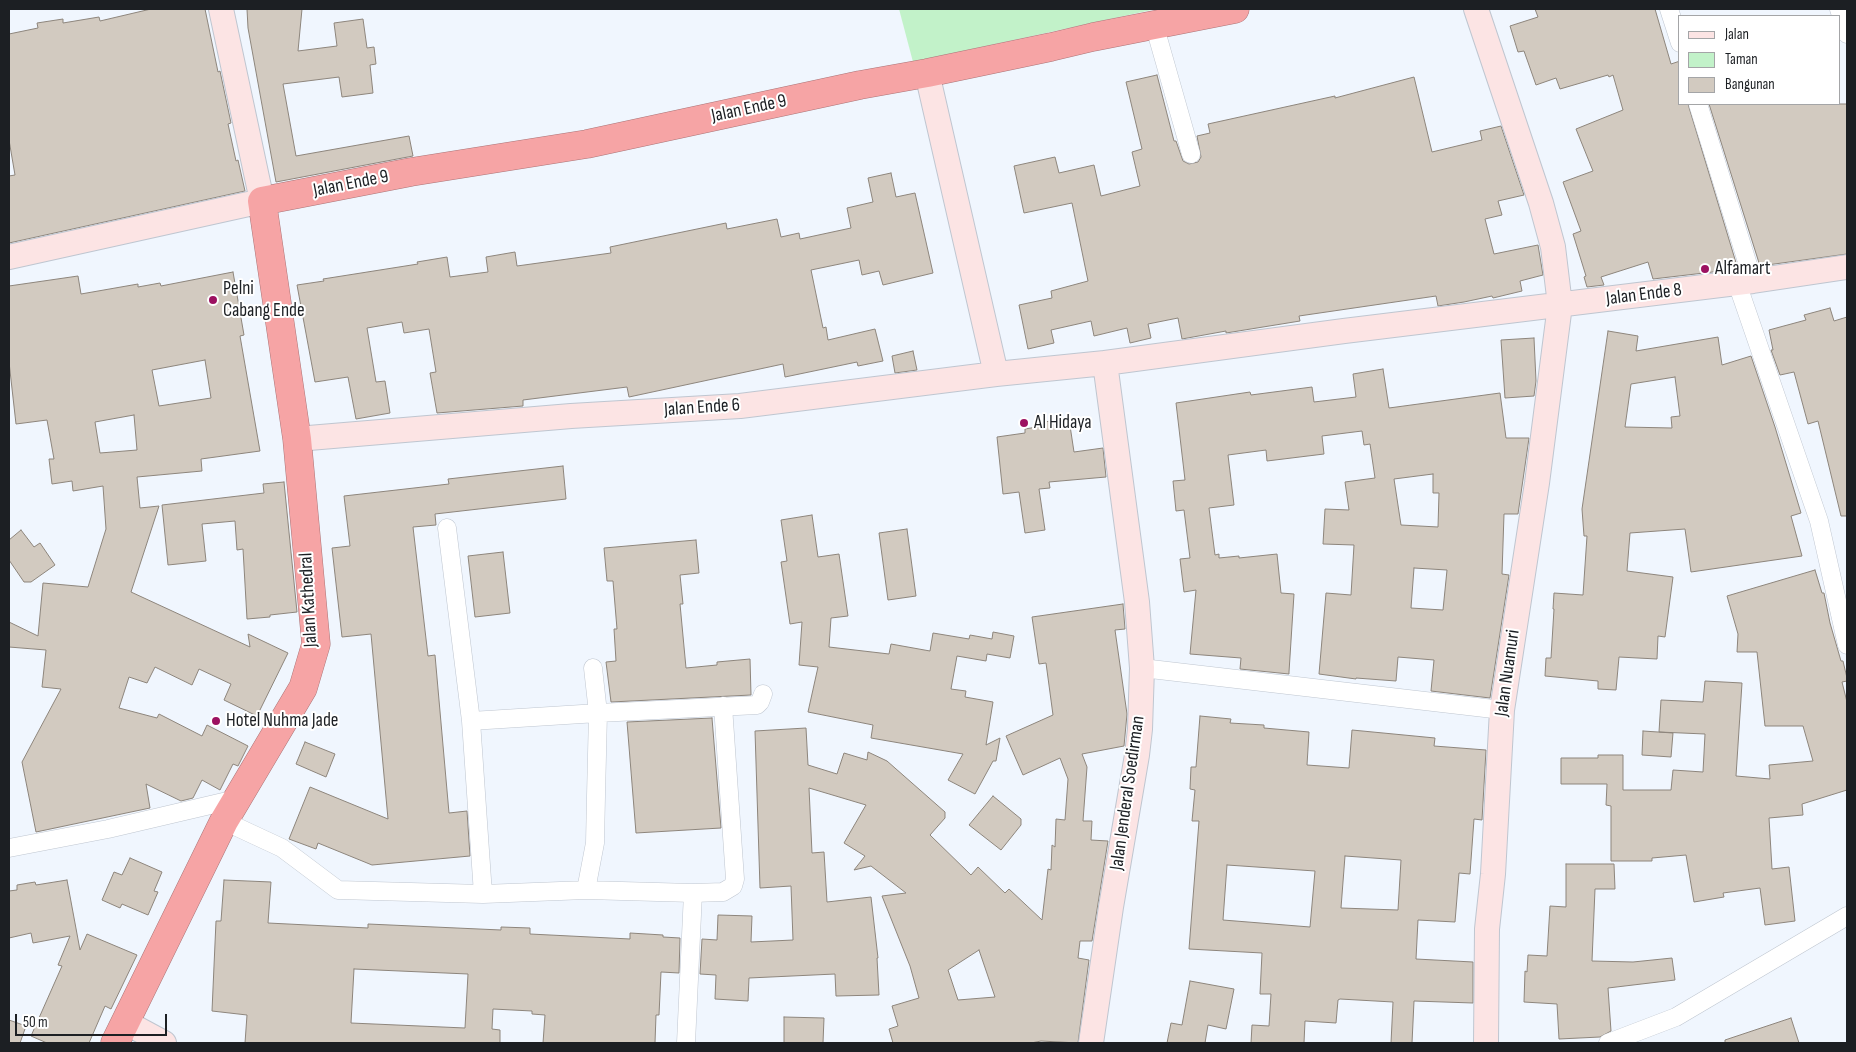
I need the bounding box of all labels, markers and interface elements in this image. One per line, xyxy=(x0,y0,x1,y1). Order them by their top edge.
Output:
legend xyxy=(1678,15,1841,105)
text: Jalan xyxy=(1725,25,1749,44)
text: Taman xyxy=(1725,50,1758,69)
text: Bangunan xyxy=(1725,75,1775,94)
street label: Jalan Ende 9 xyxy=(709,90,789,128)
street label: Jalan Ende 9 xyxy=(311,166,391,202)
place label: Alfamart xyxy=(1715,258,1770,280)
marker: Alfamart xyxy=(1699,263,1711,275)
place label: Pelni Cabang Ende xyxy=(223,278,305,322)
street label: Jalan Ende 8 xyxy=(1605,279,1683,311)
marker: Pelni Cabang Ende xyxy=(207,294,219,306)
street label: Jalan Ende 6 xyxy=(663,394,741,422)
place label: Al Hidaya xyxy=(1034,412,1092,434)
marker: Al Hidaya xyxy=(1018,417,1030,429)
street label: Jalan Kathedral xyxy=(295,552,323,648)
street label: Jalan Nuamuri xyxy=(1491,628,1525,718)
place label: Hotel Nuhma Jade xyxy=(226,710,338,732)
street label: Jalan Jenderal Soedirman xyxy=(1106,714,1150,872)
marker: Hotel Nuhma Jade xyxy=(210,715,222,727)
scale bar xyxy=(18,1004,170,1036)
text: 50 m xyxy=(23,1013,48,1032)

